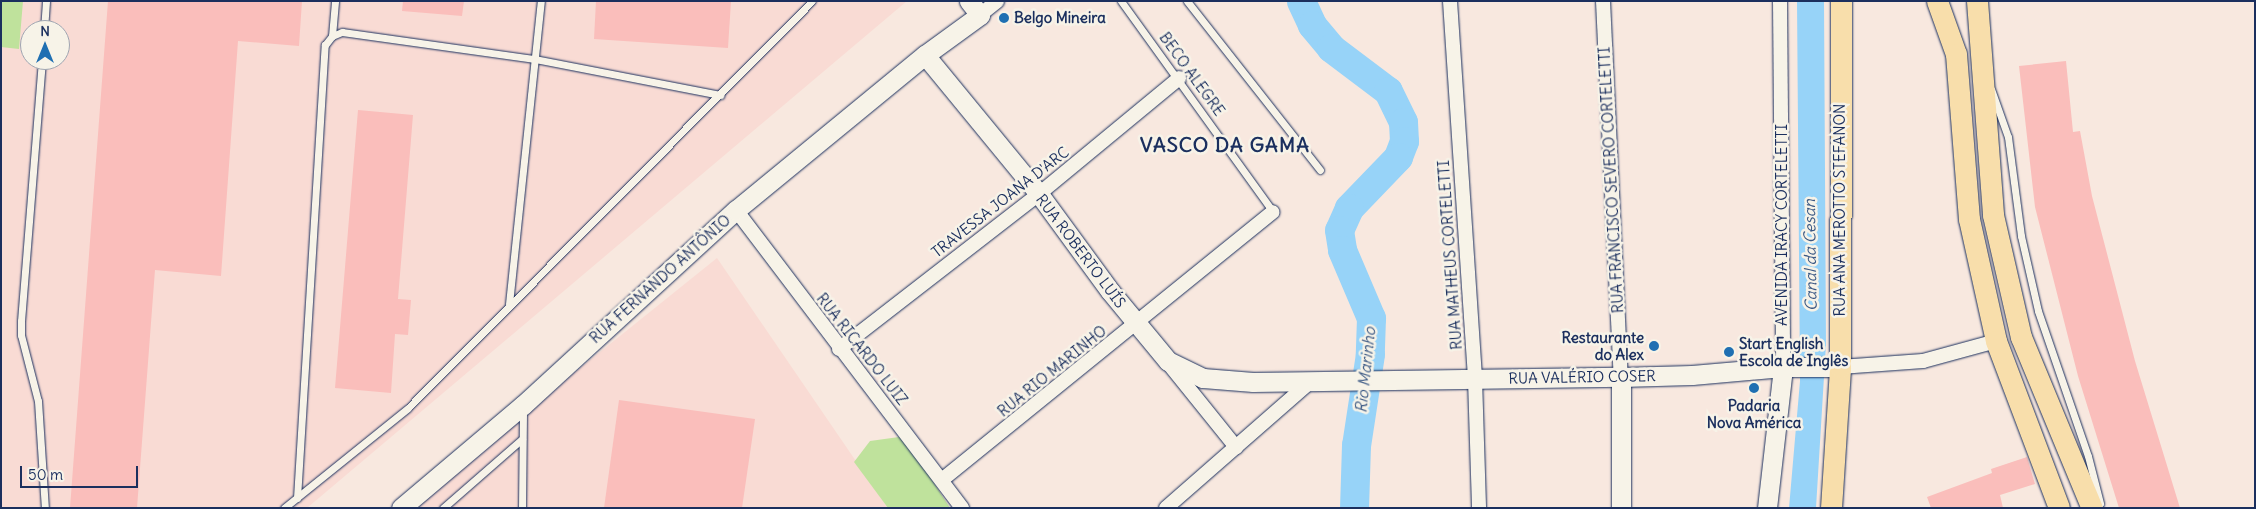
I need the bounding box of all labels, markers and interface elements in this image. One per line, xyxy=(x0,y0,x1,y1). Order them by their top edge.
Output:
place label: Belgo Mineira xyxy=(1014,9,1106,27)
marker: Belgo Mineira xyxy=(998,12,1010,24)
north arrow xyxy=(20,20,70,70)
text: N xyxy=(40,22,50,40)
street label: BECO ALEGRE xyxy=(1156,29,1228,119)
street label: RUA FRANCISCO SEVERO CORTELETTI xyxy=(1595,46,1627,314)
street label: RUA ANA MEROTTO STEFANON xyxy=(1831,104,1849,316)
street label: AVENIDA IRACY CORTELETTI xyxy=(1773,124,1791,326)
district label: VASCO DA GAMA xyxy=(1138,132,1312,156)
street label: TRAVESSA JOANA D'ARC xyxy=(928,143,1072,261)
street label: RUA MATHEUS CORTELETTI xyxy=(1434,160,1466,350)
street label: RUA ROBERTO LUÍS xyxy=(1032,191,1130,311)
water label: Canal da Cesan xyxy=(1799,199,1821,311)
street label: RUA FERNANDO ANTÔNIO xyxy=(586,211,734,347)
street label: RUA RICARDO LUIZ xyxy=(813,290,911,408)
street label: RUA RIO MARINHO xyxy=(994,322,1110,420)
water label: Rio Marinho xyxy=(1351,326,1379,414)
place label: Restaurante do Alex xyxy=(1562,328,1644,363)
place label: Start English Escola de Inglês xyxy=(1739,334,1848,369)
marker: Restaurante do Alex xyxy=(1648,340,1660,352)
marker: Start English Escola de Inglês xyxy=(1723,346,1735,358)
street label: RUA VALÉRIO COSER xyxy=(1508,367,1656,387)
marker: Padaria Nova América xyxy=(1748,382,1760,394)
place label: Padaria Nova América xyxy=(1707,396,1801,431)
scale bar xyxy=(22,456,140,488)
text: 50 m xyxy=(28,465,63,484)

